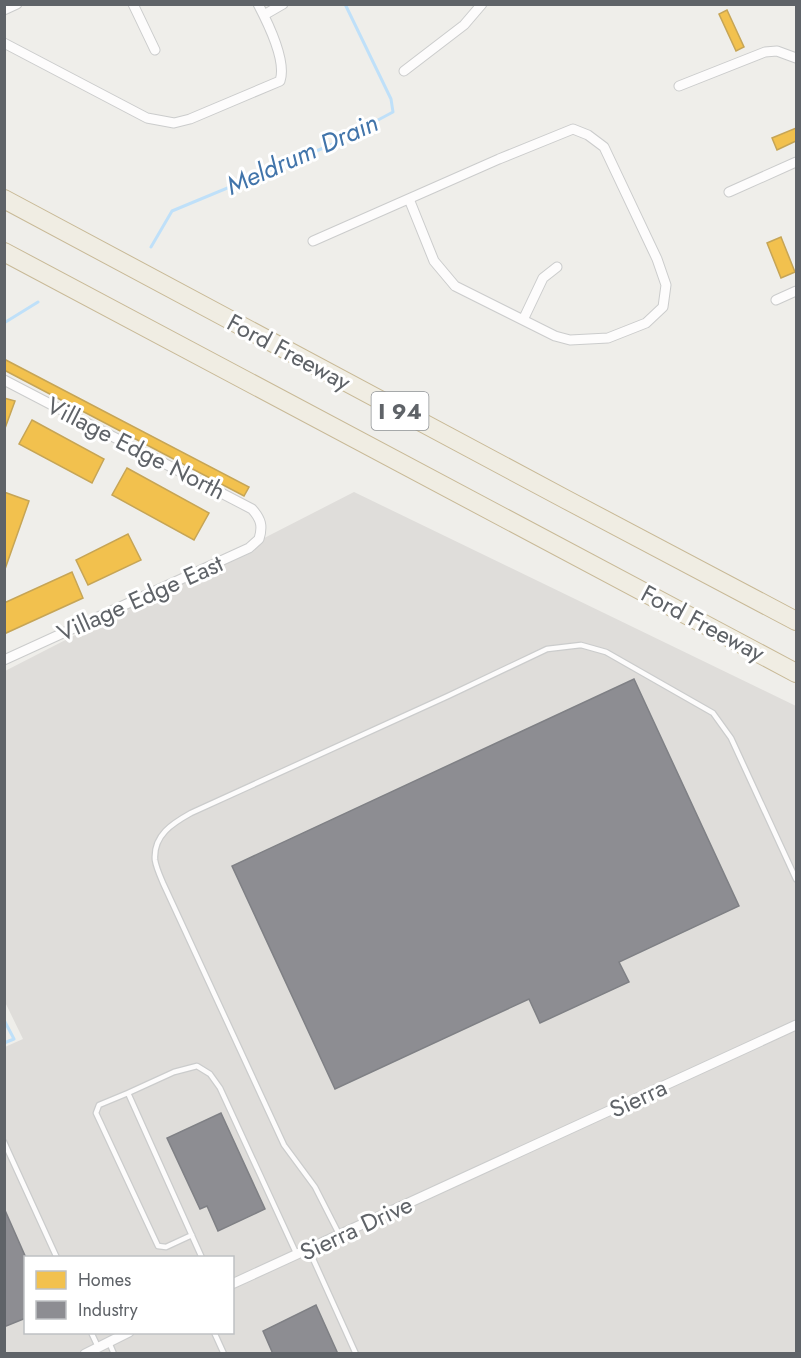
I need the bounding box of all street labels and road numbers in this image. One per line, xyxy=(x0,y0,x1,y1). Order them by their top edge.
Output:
street label: Ford Freeway xyxy=(221,305,357,399)
street label: Village Edge North xyxy=(41,388,231,508)
road number: I 94 xyxy=(372,392,428,430)
street label: Village Edge East xyxy=(51,546,229,650)
street label: Ford Freeway xyxy=(635,576,771,670)
street label: Sierra xyxy=(604,1070,672,1126)
street label: Sierra Drive xyxy=(294,1187,418,1269)

